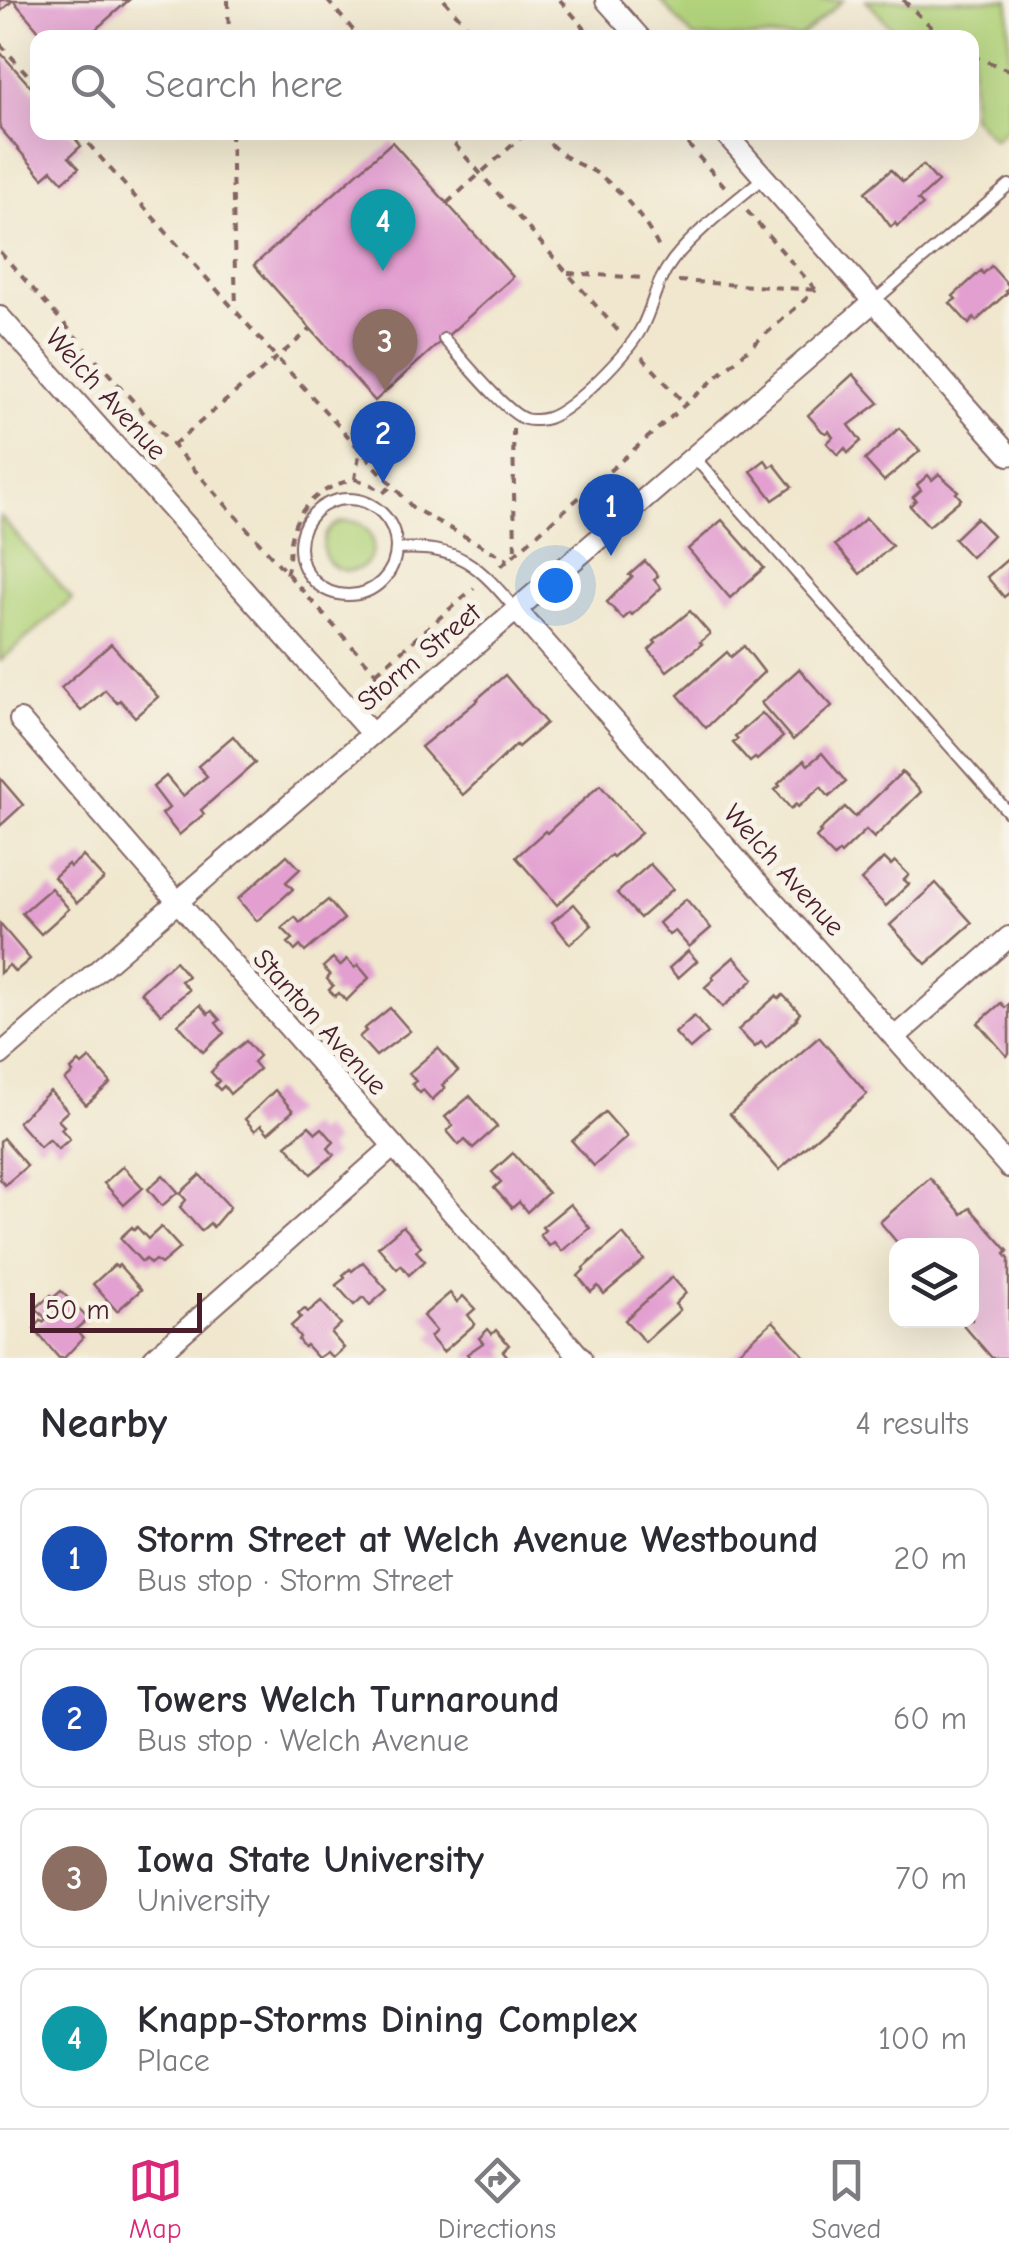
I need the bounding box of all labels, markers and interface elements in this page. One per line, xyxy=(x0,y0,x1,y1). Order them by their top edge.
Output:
search box xyxy=(30,30,979,140)
icon: search xyxy=(65,58,120,113)
text: Search here xyxy=(145,63,343,107)
pin: 4 xyxy=(350,188,416,271)
pin: 3 xyxy=(352,308,418,391)
street label: Welch Avenue xyxy=(39,322,173,466)
pin: 2 xyxy=(350,400,416,483)
pin: 1 xyxy=(578,474,644,556)
your location xyxy=(530,560,581,611)
street label: Storm Street xyxy=(351,596,488,718)
street label: Welch Avenue xyxy=(717,798,851,942)
street label: Stanton Avenue xyxy=(246,943,394,1101)
map controls xyxy=(889,1238,979,1328)
button: layers xyxy=(889,1238,979,1328)
scale bar xyxy=(30,1288,202,1332)
text: 50 m xyxy=(45,1294,110,1326)
text: Nearby xyxy=(40,1399,167,1448)
text: 4 results xyxy=(856,1405,969,1442)
text: Storm Street at Welch Avenue Westbound xyxy=(137,1518,818,1562)
text: 1 xyxy=(68,1540,81,1577)
text: 20 m xyxy=(894,1540,967,1577)
text: Bus stop · Storm Street xyxy=(137,1562,452,1599)
text: Towers Welch Turnaround xyxy=(137,1678,560,1722)
text: 2 xyxy=(67,1700,82,1737)
text: 60 m xyxy=(893,1700,967,1737)
text: Bus stop · Welch Avenue xyxy=(137,1722,469,1759)
text: Iowa State University xyxy=(137,1838,484,1882)
text: 3 xyxy=(67,1860,82,1897)
text: 70 m xyxy=(895,1860,967,1897)
text: University xyxy=(137,1882,270,1919)
text: Knapp-Storms Dining Complex xyxy=(137,1998,637,2042)
text: 4 xyxy=(67,2020,82,2057)
text: 100 m xyxy=(878,2020,967,2057)
text: Place xyxy=(137,2042,210,2079)
tab: Map xyxy=(128,2153,183,2245)
tab: Directions xyxy=(438,2153,556,2245)
tab: Saved xyxy=(811,2153,881,2245)

